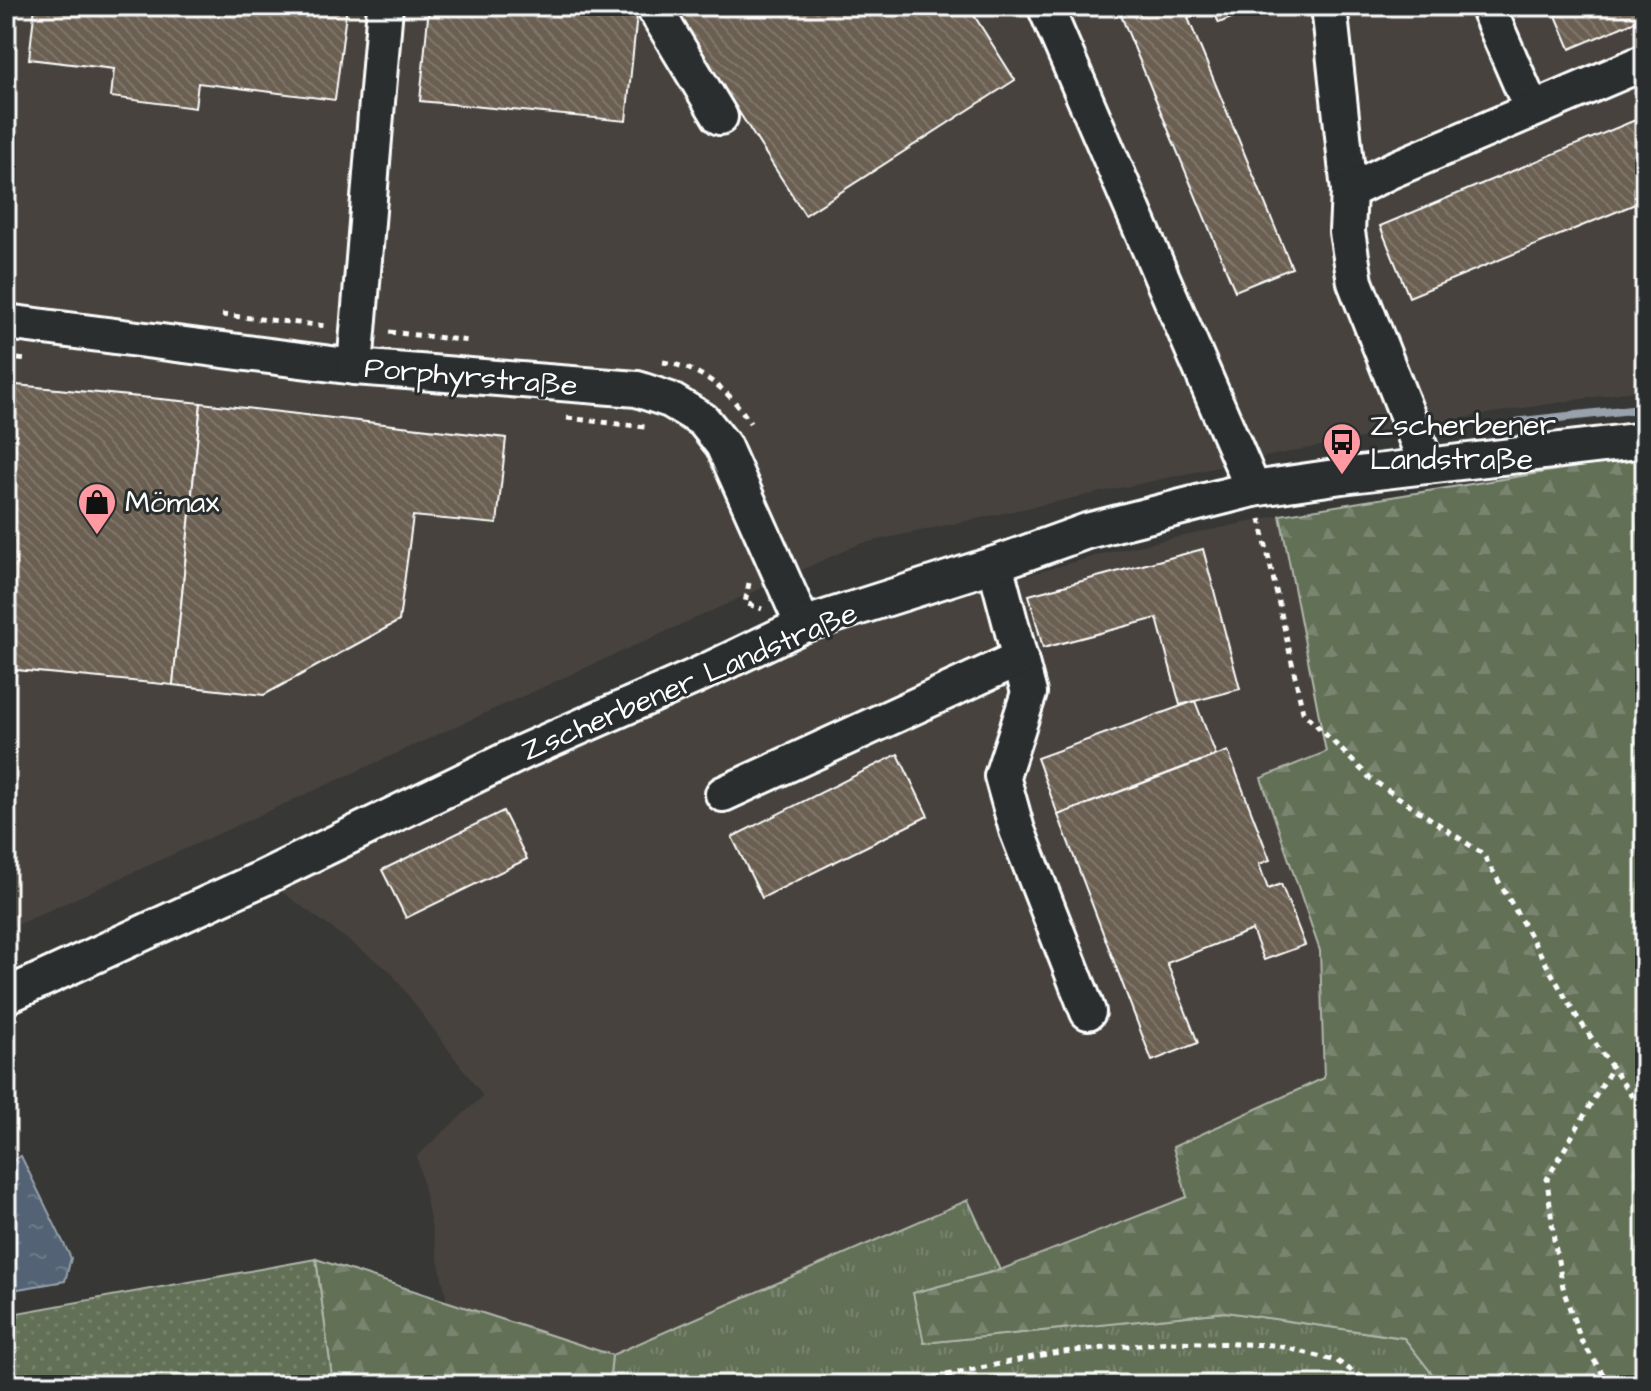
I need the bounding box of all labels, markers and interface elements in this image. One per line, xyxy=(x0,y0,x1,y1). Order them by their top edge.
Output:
street label: Porphyrstraße xyxy=(363,347,579,408)
place label: Zscherbener Landstraße xyxy=(1370,405,1556,481)
bus stop icon: Zscherbener Landstraße xyxy=(1321,421,1363,476)
shop icon: Mömax xyxy=(76,481,118,536)
place label: Mömax xyxy=(125,482,220,524)
street label: Zscherbener Landstraße xyxy=(515,592,864,772)

